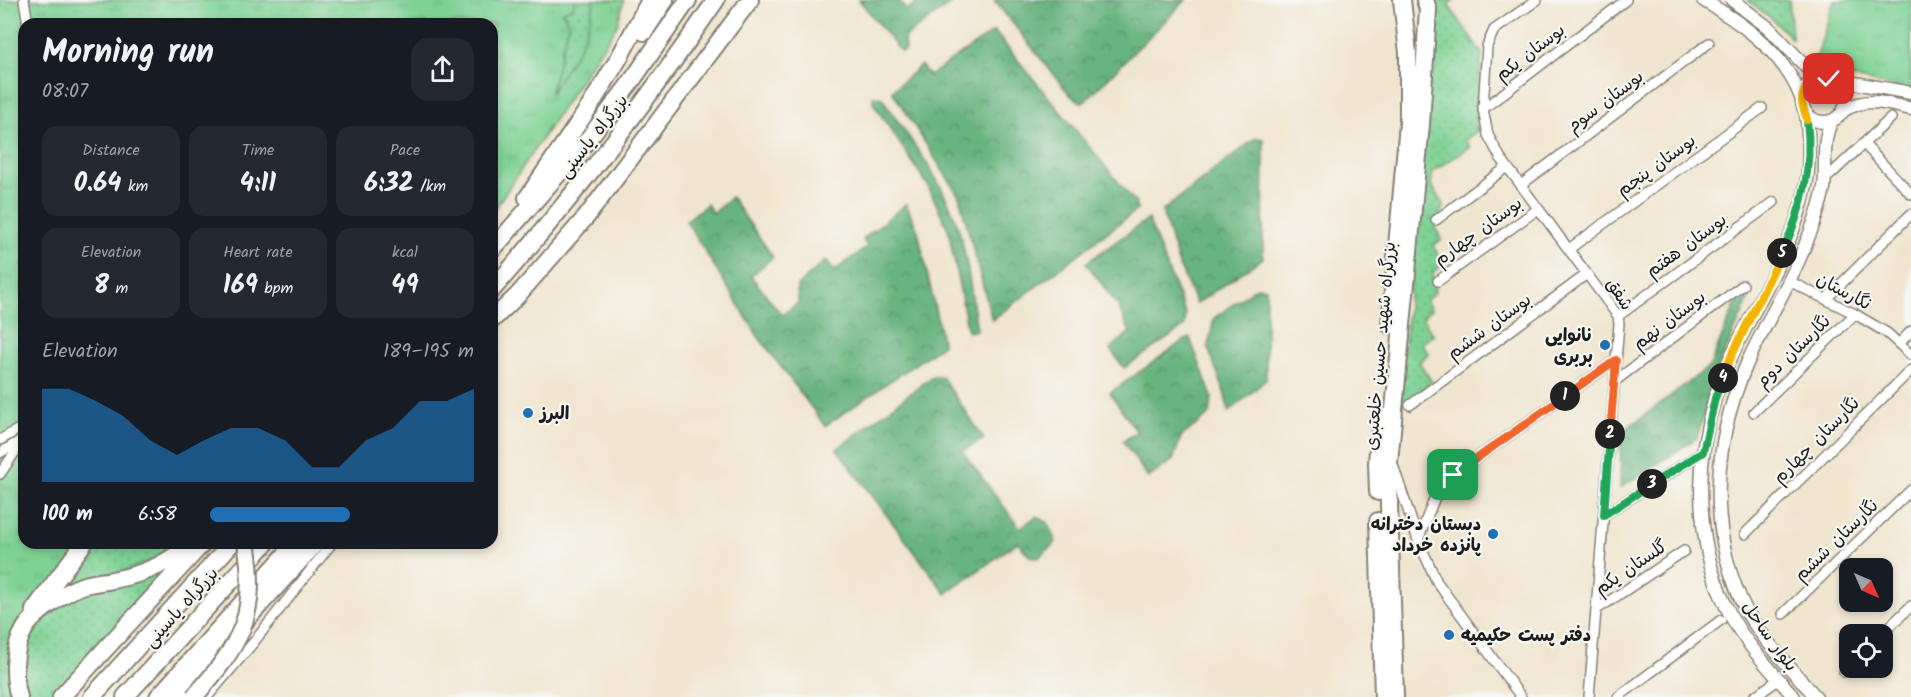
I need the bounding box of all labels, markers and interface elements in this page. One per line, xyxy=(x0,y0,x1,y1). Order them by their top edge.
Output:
street label: بوستان یکم xyxy=(1489,17,1572,89)
text: Morning run xyxy=(42,27,214,80)
button: share xyxy=(411,38,474,101)
pin xyxy=(1803,53,1854,104)
icon: check xyxy=(1812,62,1845,95)
street label: بوستان سوم xyxy=(1561,63,1651,141)
text: 08:07 xyxy=(42,76,88,108)
street label: بزرگراه یاسینی xyxy=(552,88,637,186)
street label: بوستان پنجم xyxy=(1611,127,1703,205)
text: Distance xyxy=(82,138,140,163)
text: Time xyxy=(242,138,274,163)
text: Pace xyxy=(390,138,420,163)
text: 0.64 xyxy=(74,163,122,205)
text: 4:11 xyxy=(240,163,276,205)
text: 6:32 xyxy=(364,163,414,205)
text: km xyxy=(122,174,148,199)
text: /km xyxy=(414,174,446,199)
street label: بوستان چهارم xyxy=(1428,190,1529,274)
street label: بوستان هفتم xyxy=(1640,207,1734,286)
pin: 5 xyxy=(1767,238,1797,268)
text: Elevation xyxy=(81,240,141,265)
text: Heart rate xyxy=(223,240,293,265)
text: kcal xyxy=(392,240,418,265)
street label: بزرگراه شهید حسین خلعتبری xyxy=(1358,240,1405,452)
text: 5 xyxy=(1778,240,1786,265)
text: 8 xyxy=(94,265,109,307)
text: 169 xyxy=(223,265,258,307)
text: 49 xyxy=(391,265,419,307)
street label: نگارستان xyxy=(1810,266,1876,319)
street label: شفق xyxy=(1597,273,1640,317)
text: m xyxy=(109,276,128,301)
text: bpm xyxy=(258,276,293,301)
street label: بوستان نهم xyxy=(1627,284,1713,359)
street label: بوستان ششم xyxy=(1441,286,1538,368)
street label: نگارستان دوم xyxy=(1750,308,1838,396)
place label: نانوایی بربری xyxy=(1545,322,1593,372)
text: Elevation xyxy=(42,336,118,368)
text: 189–195 m xyxy=(383,336,474,368)
marker: نانوایی بربری xyxy=(1598,338,1612,352)
pin: 4 xyxy=(1708,363,1738,393)
text: 4 xyxy=(1719,365,1727,390)
pin: 1 xyxy=(1550,381,1580,411)
text: 1 xyxy=(1563,383,1567,408)
street label: نگارستان چهارم xyxy=(1767,391,1868,492)
place label: البرز xyxy=(538,400,569,429)
marker: البرز xyxy=(521,406,535,420)
pin: 2 xyxy=(1595,419,1625,449)
text: 2 xyxy=(1605,421,1615,446)
pin xyxy=(1427,449,1478,500)
icon: arrive xyxy=(1436,458,1469,491)
pin: 3 xyxy=(1637,469,1667,499)
text: 3 xyxy=(1648,471,1656,496)
street label: نگارستان ششم xyxy=(1788,493,1886,589)
text: 100 m xyxy=(42,499,93,531)
text: 6:58 xyxy=(138,499,177,531)
place label: دبستان دخترانه پانزده خرداد xyxy=(1371,511,1482,561)
marker: دبستان دخترانه پانزده خرداد xyxy=(1486,527,1500,541)
street label: گلستان یکم xyxy=(1589,533,1675,603)
north arrow xyxy=(1839,558,1893,612)
map controls xyxy=(1839,558,1893,678)
street label: بزرگراه یاسینی xyxy=(138,561,227,655)
street label: بلوار ساحل xyxy=(1733,595,1804,678)
place label: دفتر پست حکیمیه xyxy=(1461,622,1591,651)
button: locate xyxy=(1839,624,1893,678)
marker: دفتر پست حکیمیه xyxy=(1442,628,1456,642)

